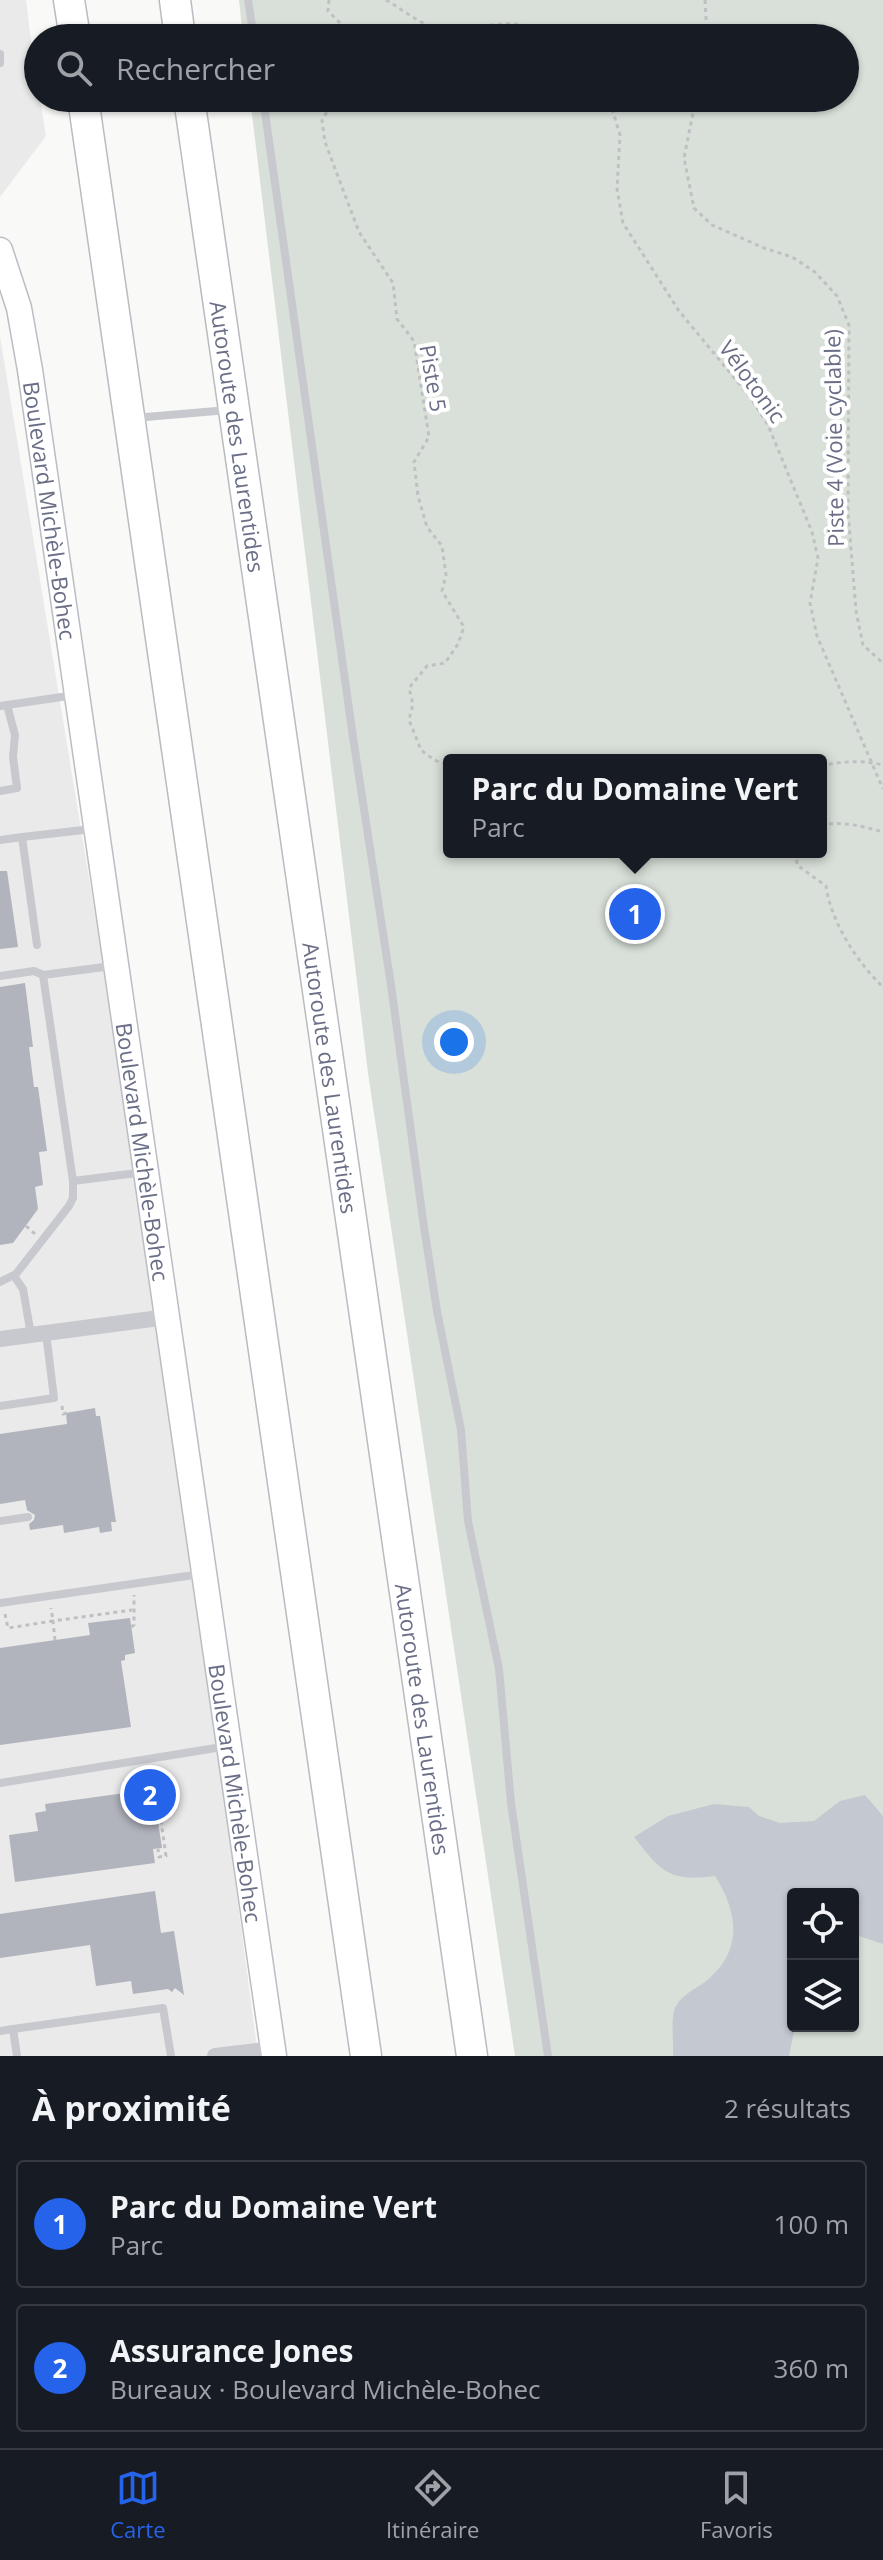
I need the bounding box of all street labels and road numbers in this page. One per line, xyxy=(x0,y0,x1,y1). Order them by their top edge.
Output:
street label: Autoroute des Laurentides xyxy=(203,299,272,574)
street label: Piste 4 (Voie cyclable) xyxy=(816,329,850,547)
street label: Vélotonic xyxy=(713,334,793,428)
street label: Piste 5 xyxy=(413,342,455,414)
street label: Boulevard Michèle-Bohec xyxy=(17,379,84,642)
street label: Autoroute des Laurentides xyxy=(296,940,365,1216)
street label: Boulevard Michèle-Bohec xyxy=(110,1021,177,1283)
street label: Autoroute des Laurentides xyxy=(389,1581,458,1857)
street label: Boulevard Michèle-Bohec xyxy=(202,1662,269,1924)

